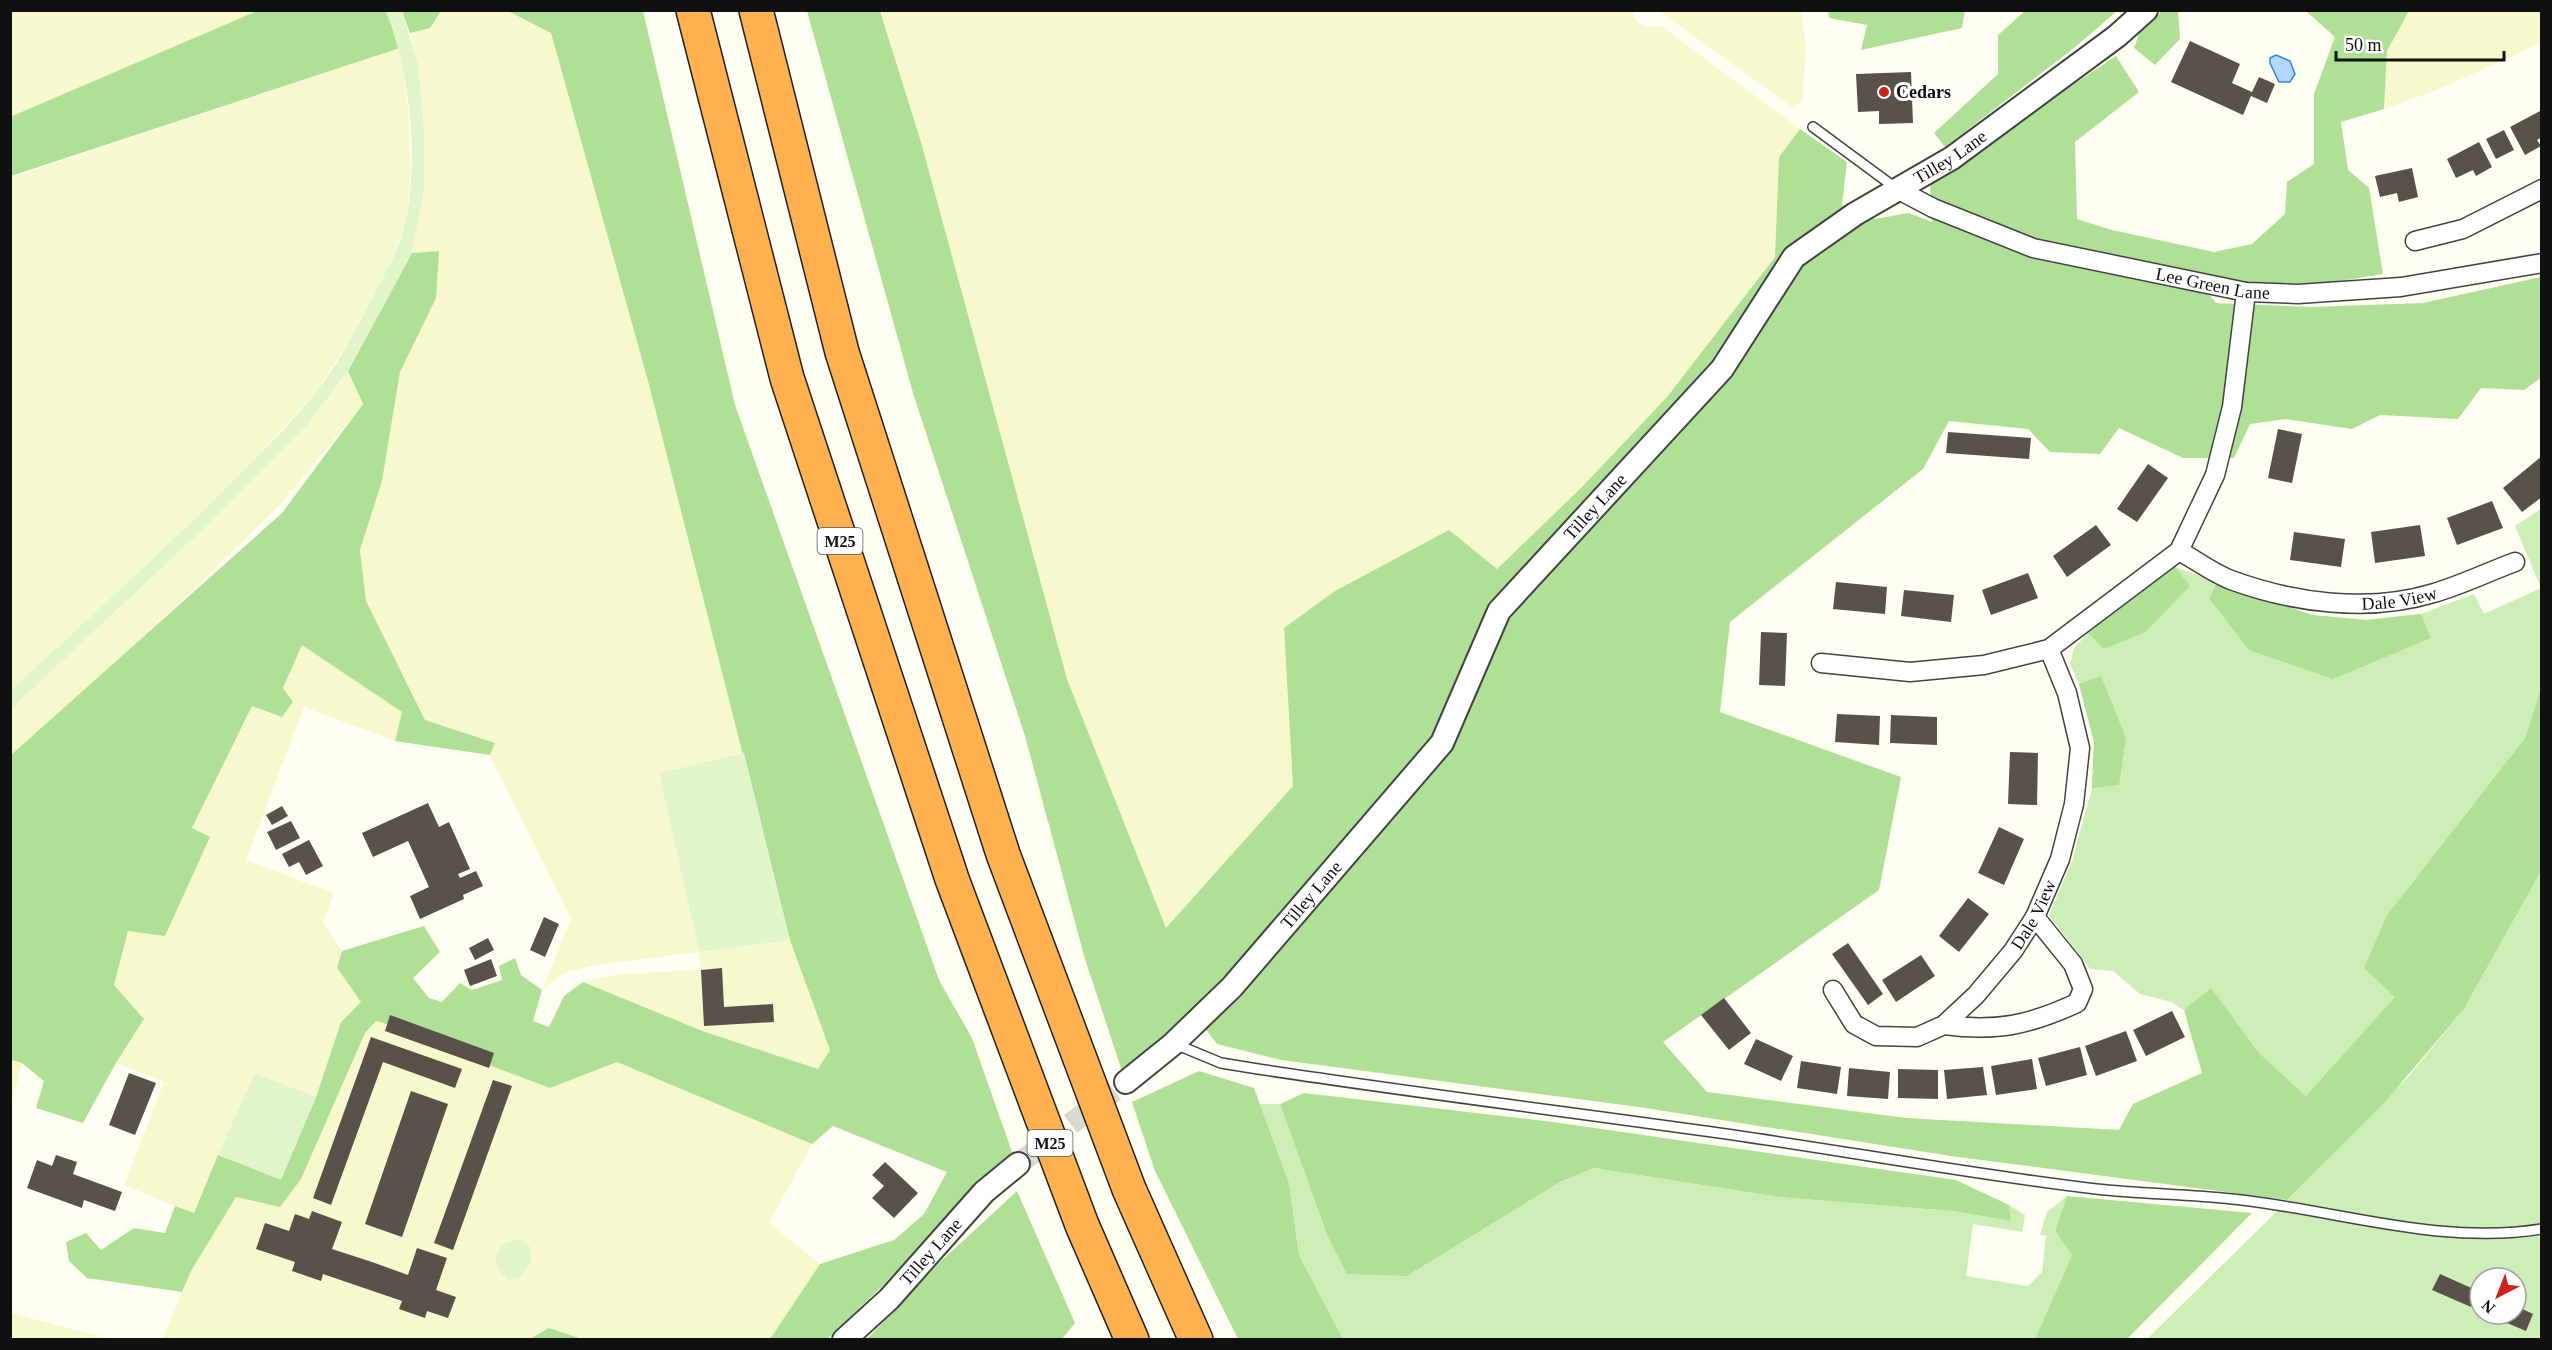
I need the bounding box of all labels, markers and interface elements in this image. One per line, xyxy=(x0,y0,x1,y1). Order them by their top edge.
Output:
scale bar xyxy=(2336,24,2504,62)
text: 50 m xyxy=(2345,35,2382,55)
place label: Cedars xyxy=(1896,82,1951,102)
marker: Cedars xyxy=(1877,85,1891,99)
street label: Tilley Lane xyxy=(1910,126,1990,188)
street label: Lee Green Lane xyxy=(2154,264,2270,303)
street label: Tilley Lane xyxy=(1560,469,1631,544)
road number: M25 xyxy=(818,528,862,554)
street label: Dale View xyxy=(2361,583,2439,614)
street label: Tilley Lane xyxy=(1277,857,1346,933)
street label: Dale View xyxy=(2007,877,2060,953)
road number: M25 xyxy=(1028,1130,1072,1156)
street label: Tilley Lane xyxy=(896,1214,966,1289)
north arrow xyxy=(2468,1266,2528,1326)
text: N xyxy=(2478,1296,2498,1317)

